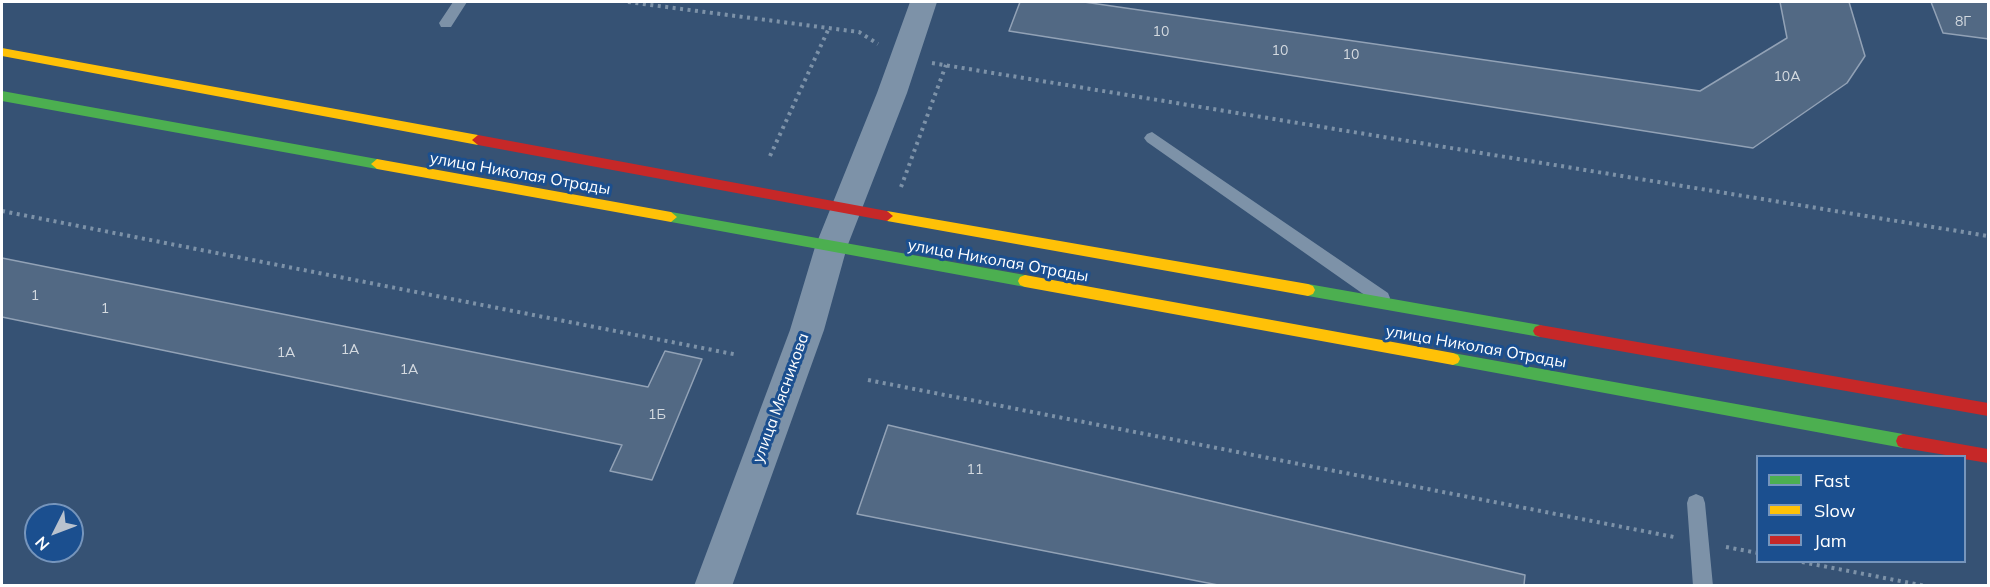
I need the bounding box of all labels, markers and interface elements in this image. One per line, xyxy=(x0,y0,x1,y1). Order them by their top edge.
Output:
house number: 8Г xyxy=(1955,14,1971,30)
house number: 10 xyxy=(1153,24,1169,40)
house number: 10 xyxy=(1272,43,1288,59)
house number: 10 xyxy=(1343,47,1359,63)
house number: 10А xyxy=(1773,69,1801,85)
street label: улица Николая Отрады xyxy=(428,149,612,199)
street label: улица Николая Отрады xyxy=(906,236,1090,286)
house number: 1 xyxy=(31,288,39,304)
house number: 1 xyxy=(101,301,109,317)
street label: улица Николая Отрады xyxy=(1384,322,1568,372)
street label: улица Мясникова xyxy=(749,330,813,466)
house number: 1А xyxy=(341,342,359,358)
house number: 1А xyxy=(277,345,295,361)
house number: 1А xyxy=(400,362,418,378)
house number: 1Б xyxy=(648,407,666,423)
legend xyxy=(1756,455,1966,563)
house number: 11 xyxy=(967,462,983,478)
text: Fast xyxy=(1814,469,1850,492)
text: Slow xyxy=(1814,499,1855,522)
north arrow xyxy=(24,503,84,563)
text: Jam xyxy=(1814,529,1847,552)
text: N xyxy=(31,533,54,555)

